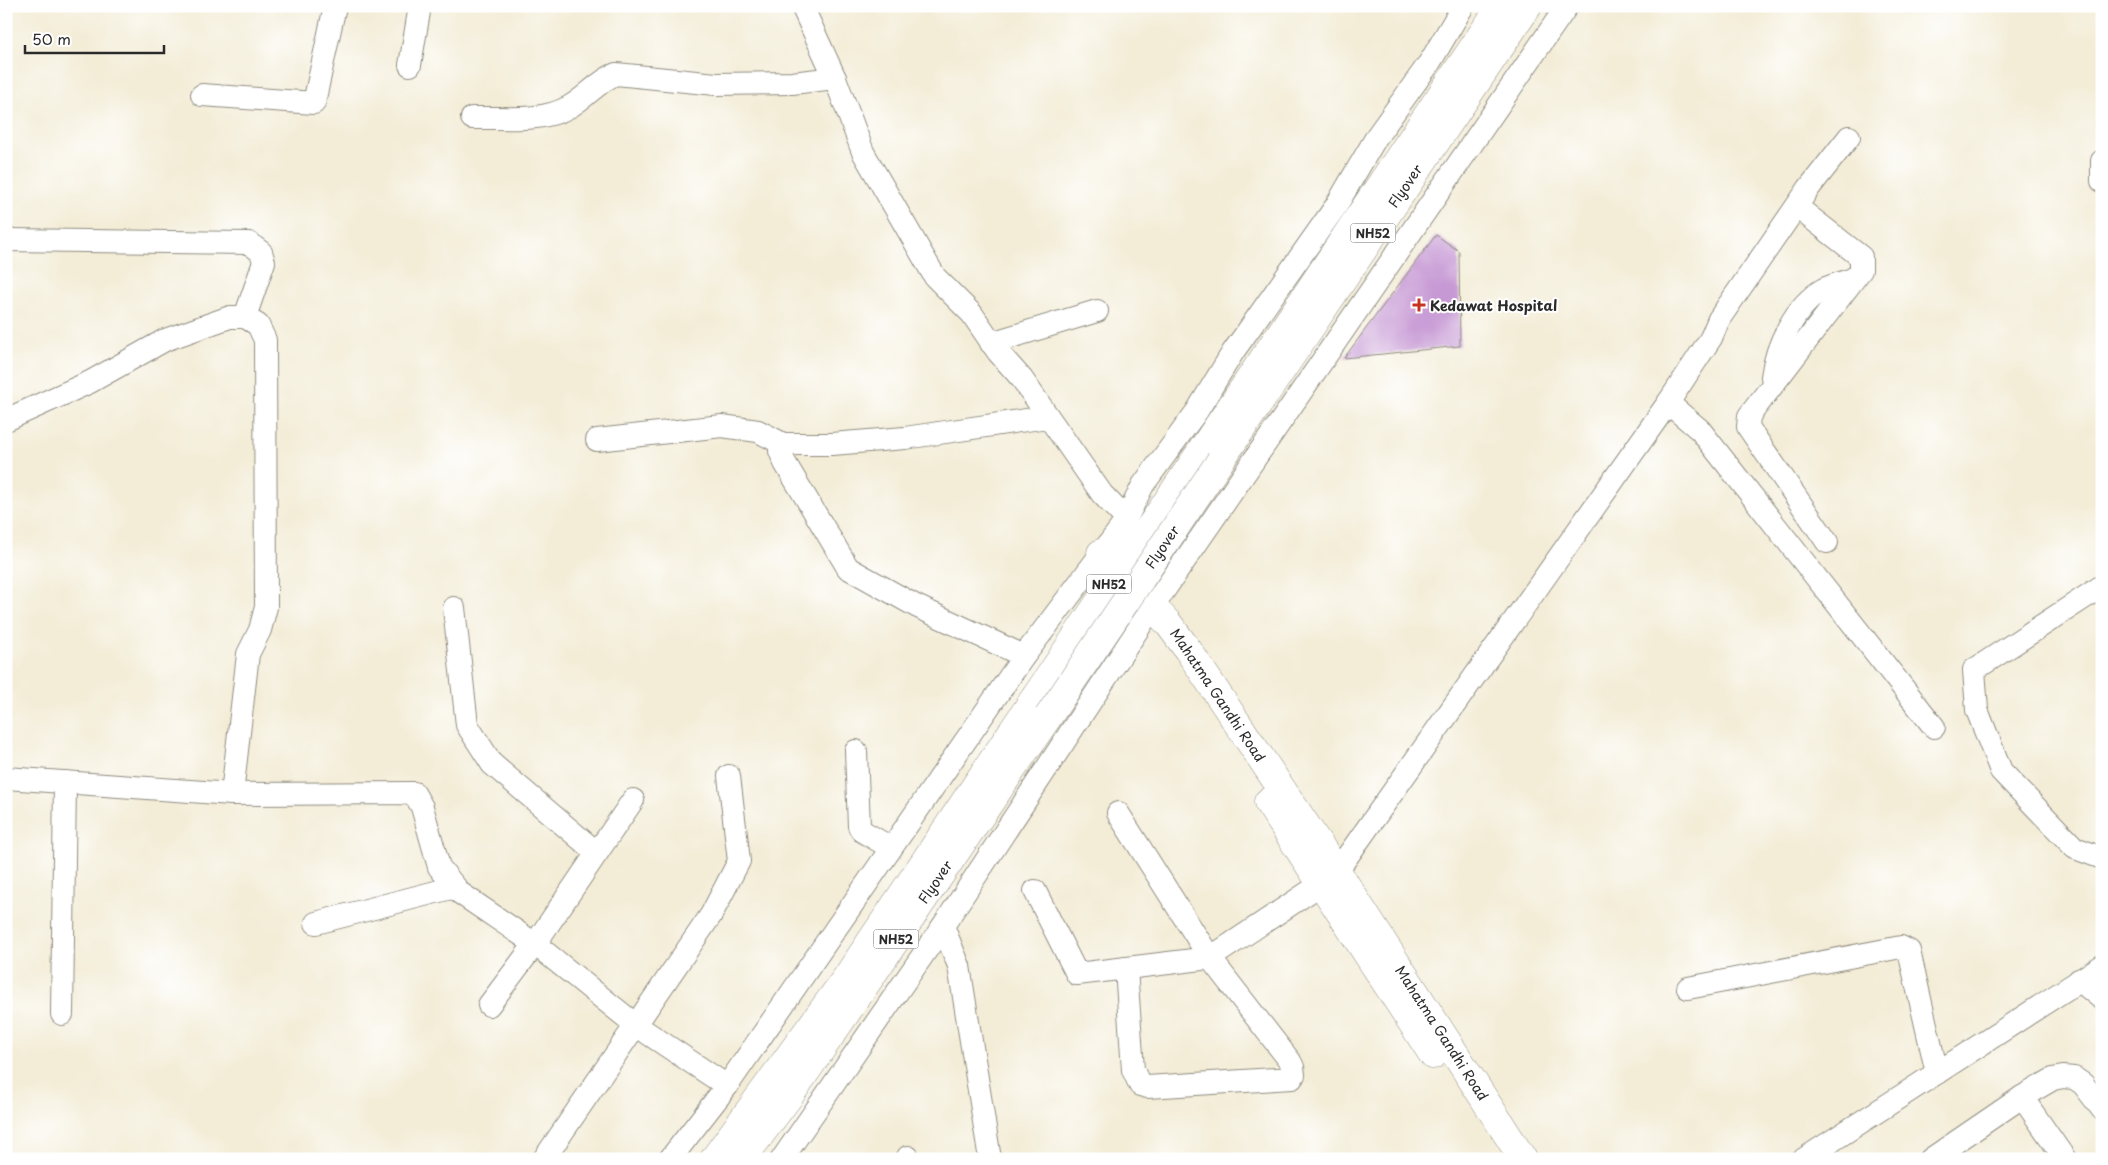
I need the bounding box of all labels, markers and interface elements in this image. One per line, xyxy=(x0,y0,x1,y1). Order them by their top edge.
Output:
scale bar xyxy=(25,22,164,54)
text: 50 m xyxy=(32,27,71,50)
street label: Flyover xyxy=(1383,160,1428,212)
road number: NH52 xyxy=(1350,224,1396,242)
place label: Kedawat Hospital xyxy=(1430,295,1557,316)
marker: Kedawat Hospital xyxy=(1412,298,1426,312)
street label: Flyover xyxy=(1140,521,1185,573)
road number: NH52 xyxy=(1086,574,1132,594)
street label: Mahatma Gandhi Road xyxy=(1165,624,1271,766)
street label: Flyover xyxy=(913,856,958,908)
road number: NH52 xyxy=(874,930,918,949)
street label: Mahatma Gandhi Road xyxy=(1390,961,1494,1105)

